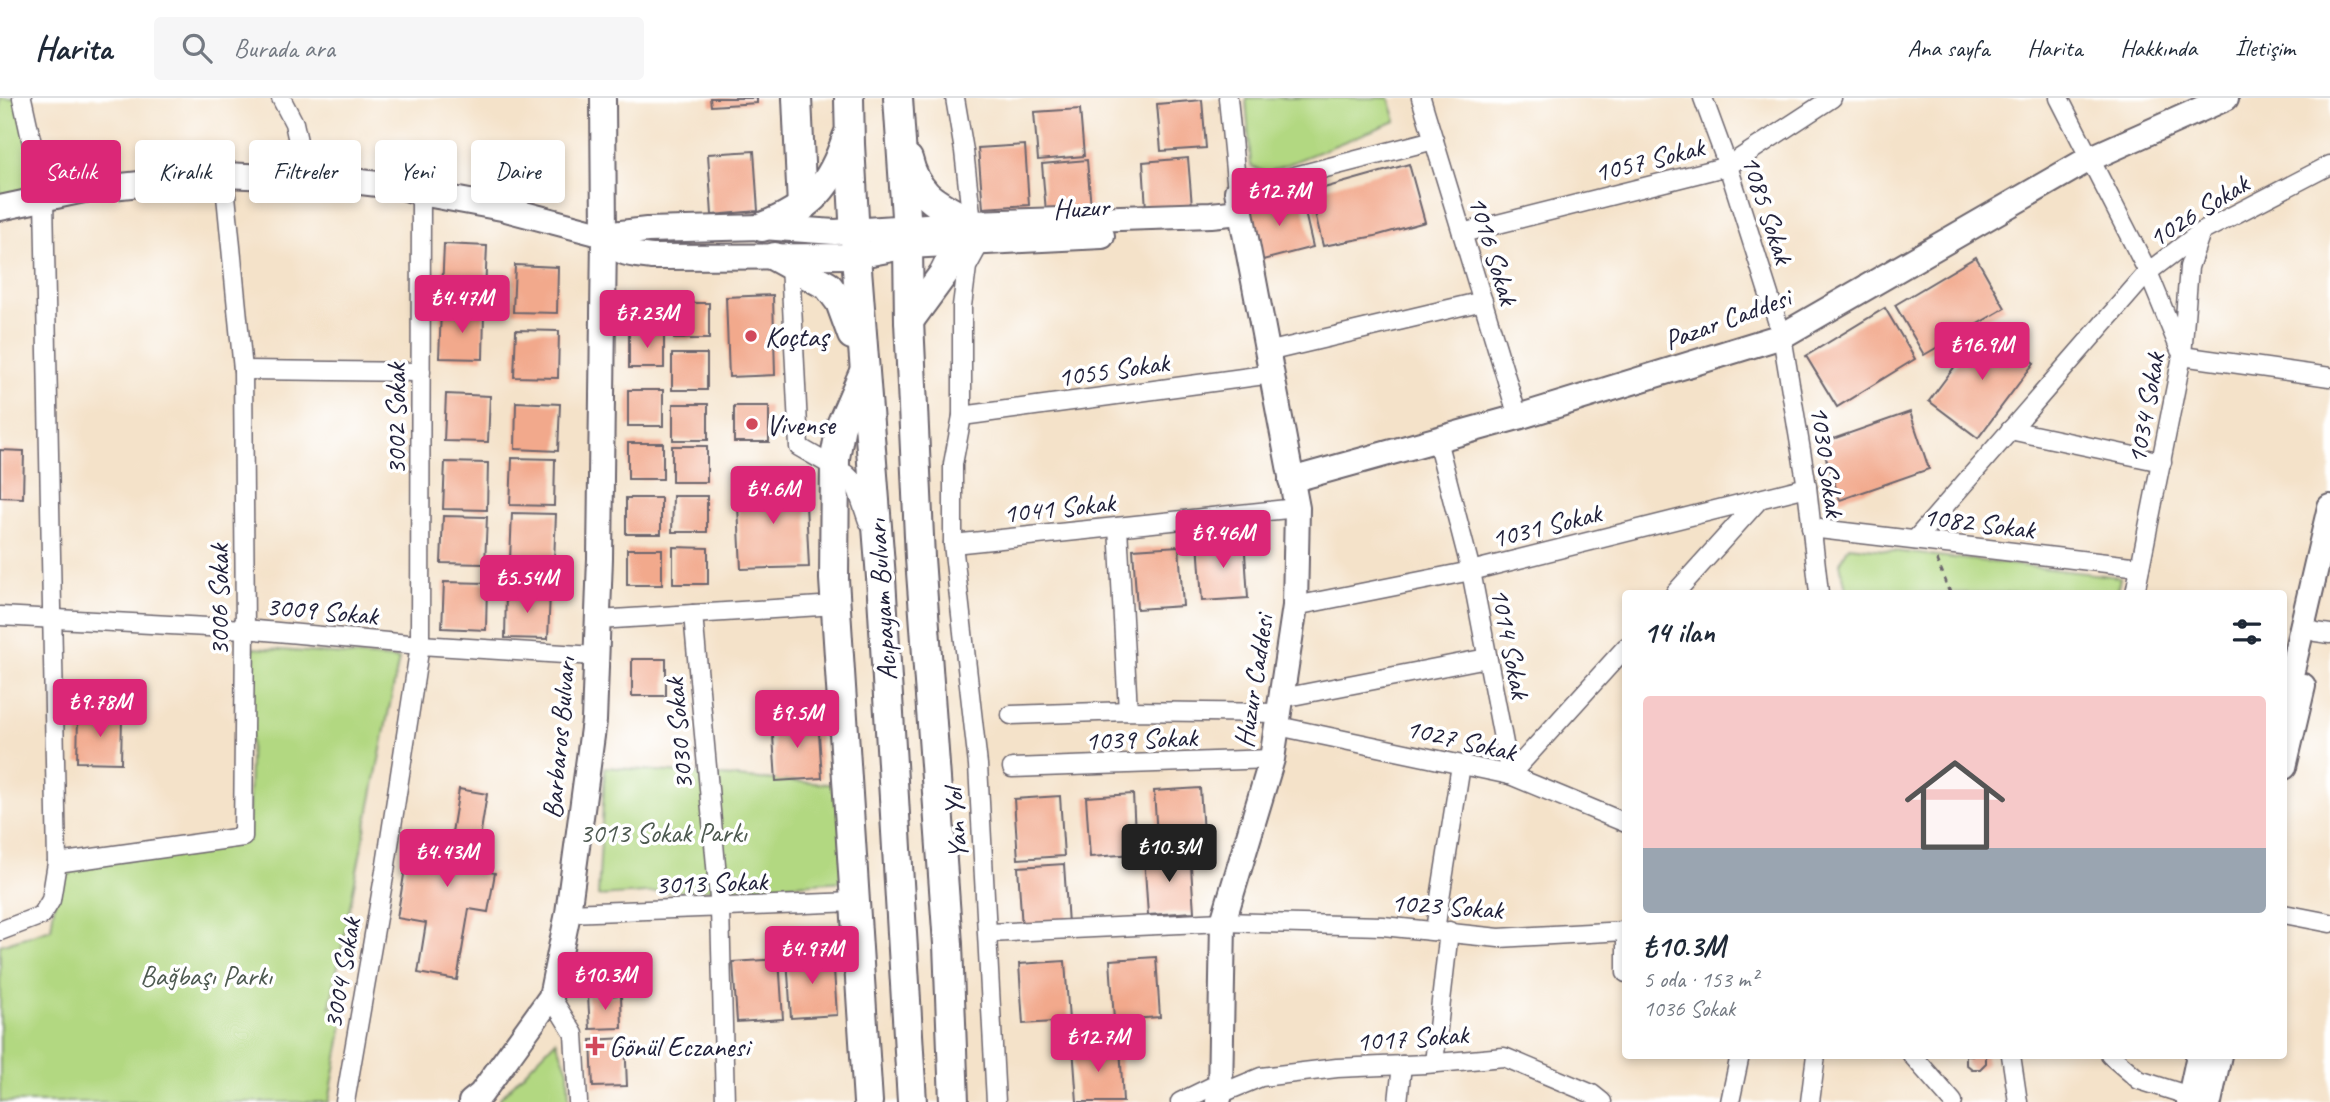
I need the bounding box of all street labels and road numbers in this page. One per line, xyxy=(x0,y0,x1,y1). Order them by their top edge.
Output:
street label: 1057 Sokak xyxy=(1591,129,1709,190)
street label: 1085 Sokak xyxy=(1734,150,1802,270)
street label: 1026 Sokak xyxy=(2141,165,2257,255)
street label: Huzur xyxy=(1052,188,1112,226)
street label: 1016 Sokak xyxy=(1460,191,1527,311)
street label: Pazar Caddesi xyxy=(1659,278,1799,357)
street label: 1055 Sokak xyxy=(1055,344,1173,395)
street label: 1034 Sokak xyxy=(2119,348,2173,466)
street label: 3002 Sokak xyxy=(378,361,413,475)
street label: 1030 Sokak xyxy=(1802,403,1853,521)
street label: 1041 Sokak xyxy=(1001,484,1118,531)
street label: 1031 Sokak xyxy=(1488,495,1606,556)
street label: 1082 Sokak xyxy=(1921,498,2038,547)
street label: Acıpayam Bulvarı xyxy=(858,516,905,682)
street label: 3006 Sokak xyxy=(201,542,236,656)
street label: 1014 Sokak xyxy=(1483,585,1539,703)
street label: 3009 Sokak xyxy=(265,588,381,633)
street label: Huzur Caddesi xyxy=(1226,609,1282,750)
street label: Barbaros Bulvarı xyxy=(534,654,583,820)
street label: 3030 Sokak xyxy=(656,675,701,791)
street label: 1027 Sokak xyxy=(1402,710,1521,770)
street label: 1039 Sokak xyxy=(1084,719,1199,758)
street label: Yan Yol xyxy=(935,782,975,861)
street label: 3013 Sokak xyxy=(654,863,769,902)
street label: 1023 Sokak xyxy=(1390,884,1506,927)
street label: 3004 Sokak xyxy=(315,913,369,1031)
street label: 1017 Sokak xyxy=(1355,1016,1471,1059)

